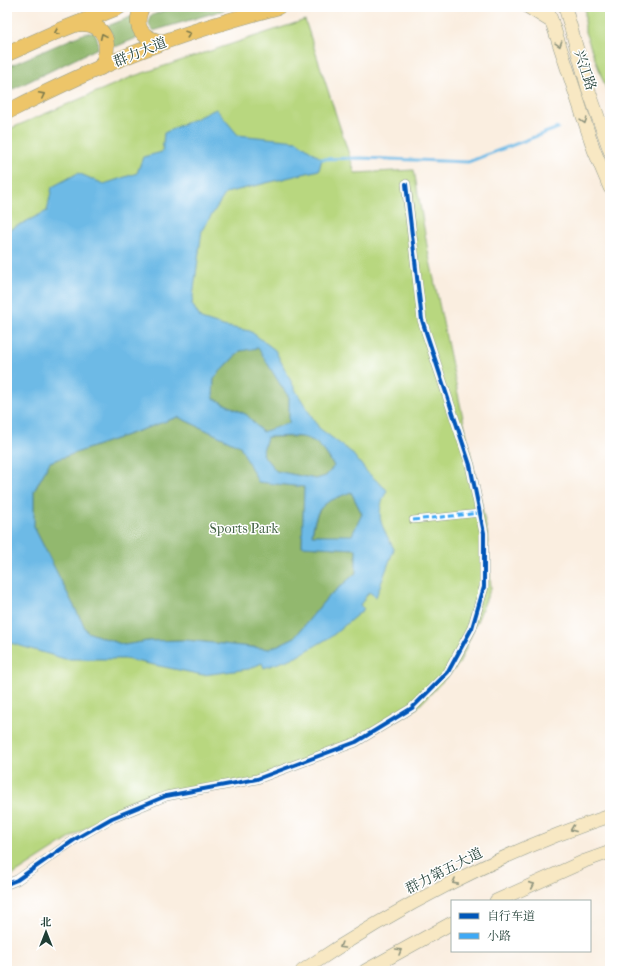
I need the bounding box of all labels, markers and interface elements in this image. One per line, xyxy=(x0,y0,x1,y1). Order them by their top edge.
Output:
one-way arrow xyxy=(53,27,60,35)
one-way arrow xyxy=(184,30,191,39)
one-way arrow xyxy=(100,33,108,40)
street label: 群力大道 xyxy=(111,34,169,70)
one-way arrow xyxy=(554,40,563,47)
street label: 兴江路 xyxy=(570,47,600,93)
one-way arrow xyxy=(38,92,45,99)
one-way arrow xyxy=(580,117,588,124)
park label: Sports Park xyxy=(210,520,279,537)
one-way arrow xyxy=(570,824,577,832)
street label: 群力第五大道 xyxy=(403,844,485,898)
one-way arrow xyxy=(452,878,459,885)
one-way arrow xyxy=(527,882,535,890)
legend xyxy=(451,900,591,952)
text: 自行车道 xyxy=(487,909,535,923)
north arrow xyxy=(26,912,66,952)
text: 北 xyxy=(41,916,52,929)
text: 小路 xyxy=(487,929,511,943)
one-way arrow xyxy=(339,941,346,949)
one-way arrow xyxy=(395,949,402,956)

